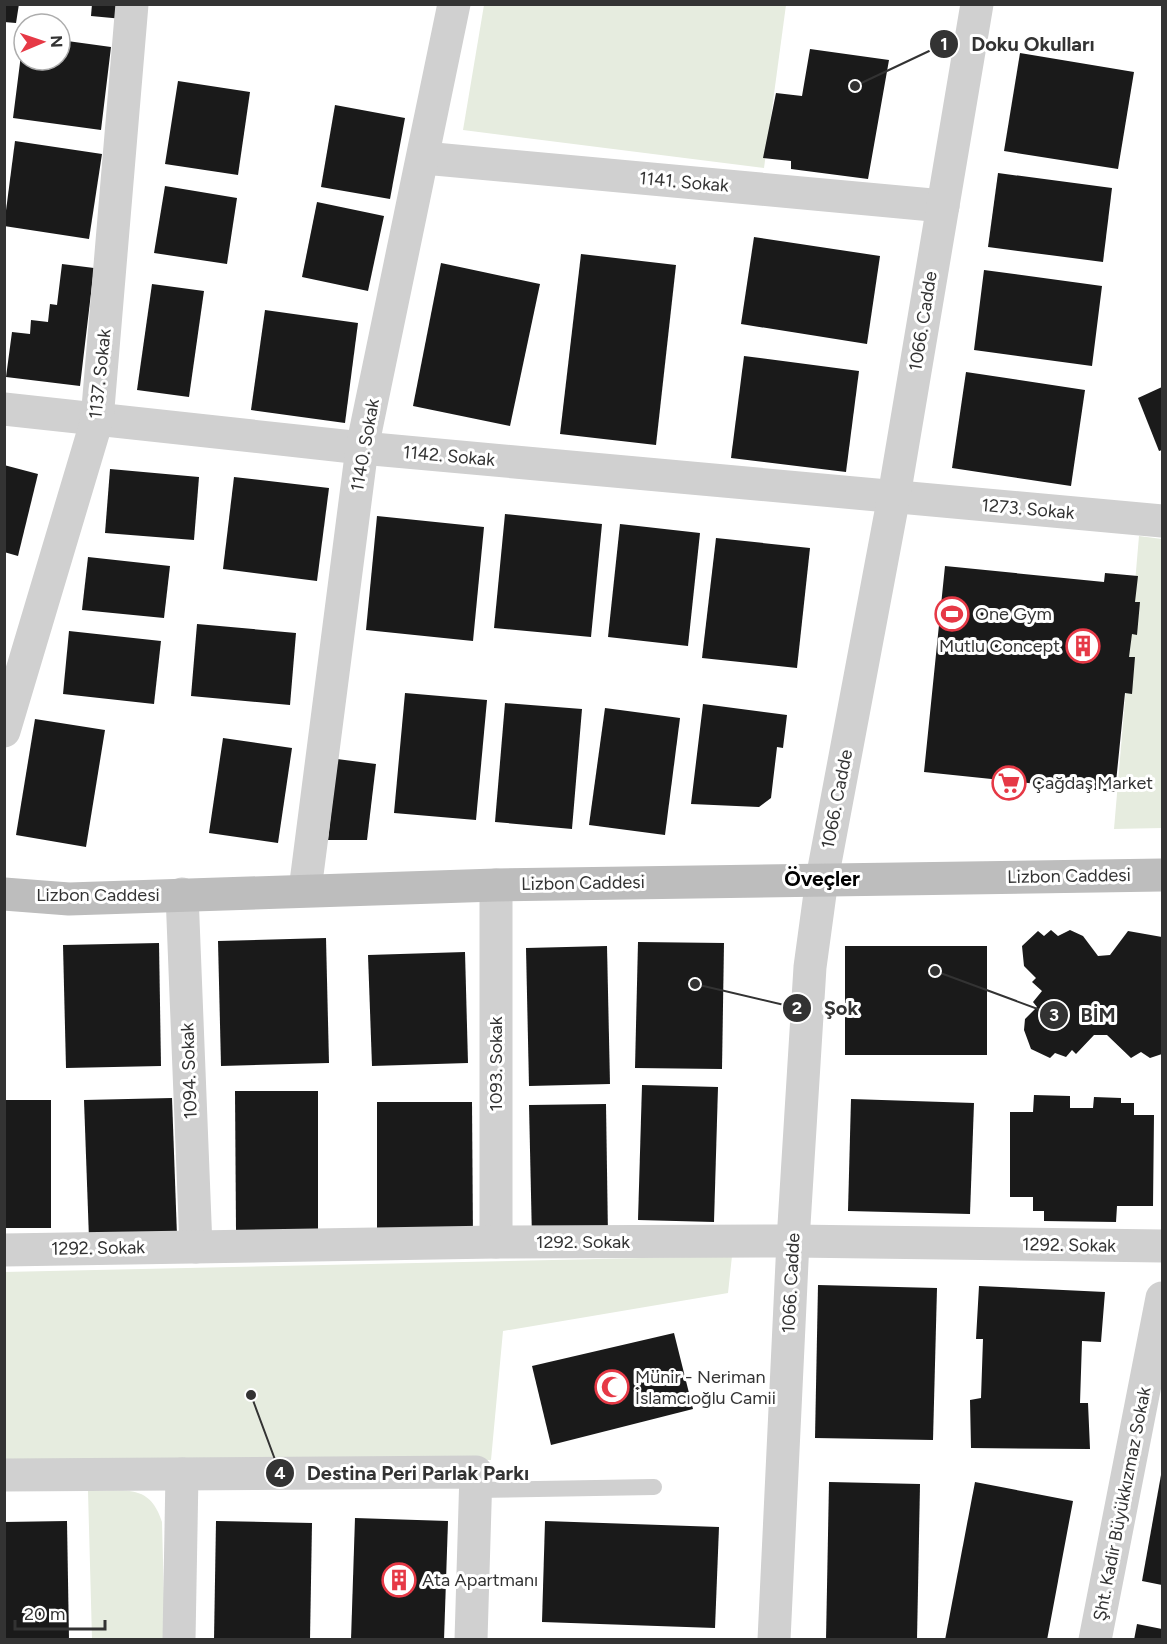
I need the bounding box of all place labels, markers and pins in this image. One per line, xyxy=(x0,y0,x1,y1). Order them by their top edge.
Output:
callout: Doku Okulları xyxy=(929,25,1107,63)
sports icon: One Gym xyxy=(934,596,970,632)
place label: One Gym xyxy=(975,603,1052,625)
building icon: Mutlu Concept xyxy=(1065,628,1101,664)
place label: Mutlu Concept xyxy=(939,635,1060,657)
supermarket icon: Çağdaş Market xyxy=(991,765,1027,801)
place label: Çağdaş Market xyxy=(1032,772,1153,794)
callout: Şok xyxy=(782,989,870,1027)
callout: BİM xyxy=(1039,996,1128,1034)
place label: Münir - Neriman İslamcıoğlu Camii xyxy=(635,1366,776,1409)
mosque icon: Münir - Neriman İslamcıoğlu Camii xyxy=(594,1369,630,1405)
callout: Destina Peri Parlak Parkı xyxy=(265,1454,541,1492)
building icon: Ata Apartmanı xyxy=(381,1562,417,1598)
place label: Ata Apartmanı xyxy=(422,1569,538,1591)

